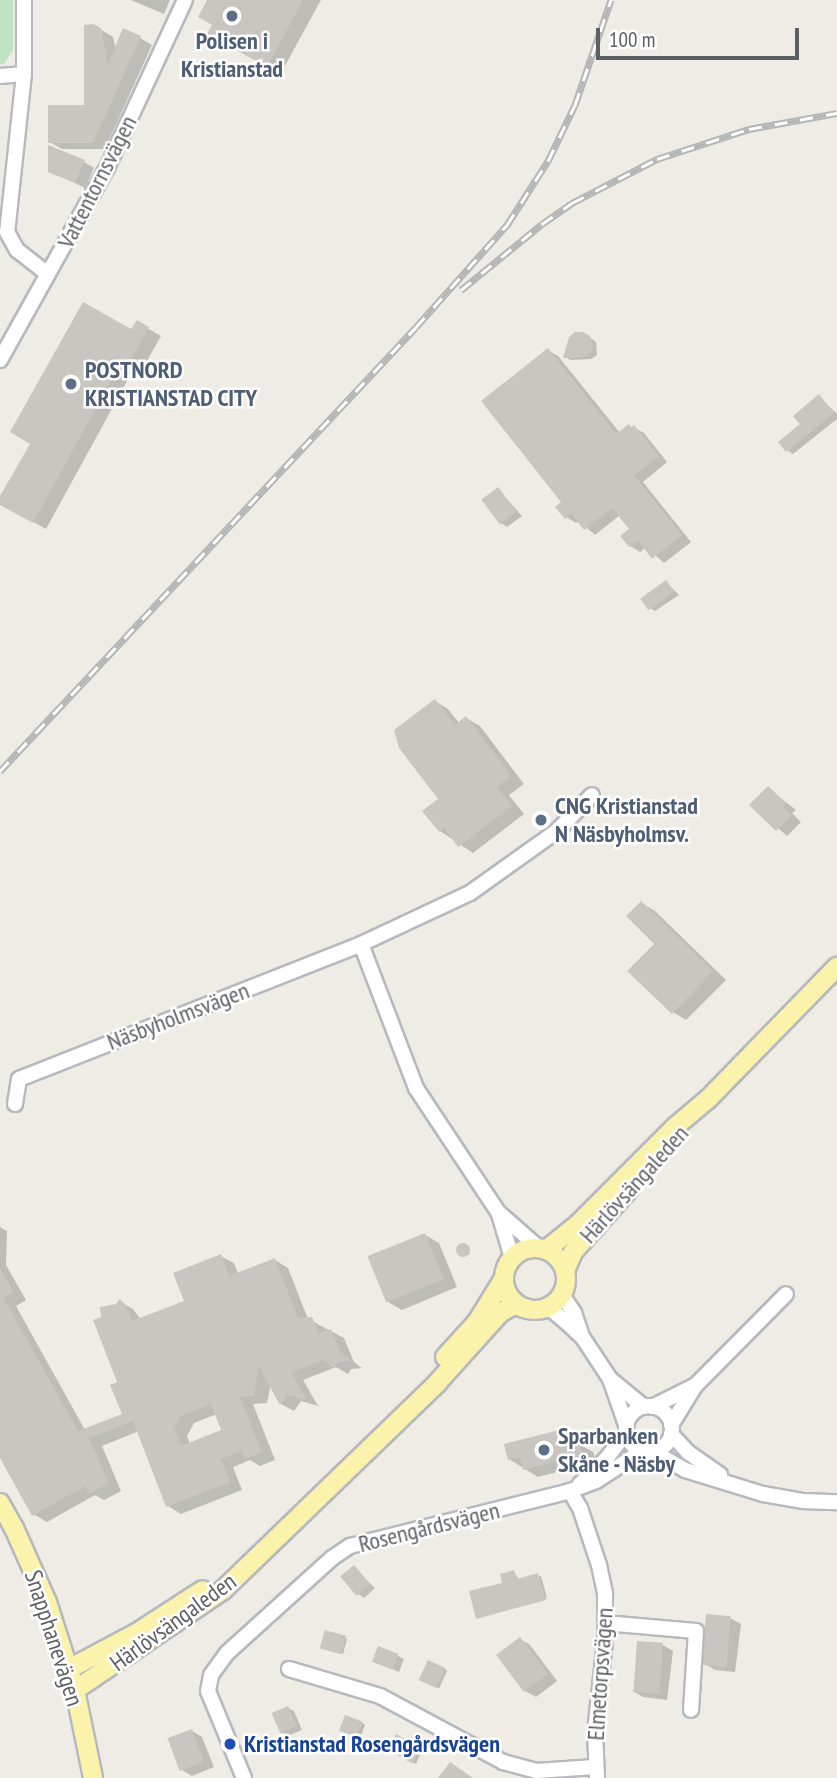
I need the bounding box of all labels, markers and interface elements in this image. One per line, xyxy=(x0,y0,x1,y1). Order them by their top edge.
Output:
marker: Polisen i Kristianstad xyxy=(224,8,240,24)
scale bar xyxy=(599,14,802,58)
text: 100 m xyxy=(609,26,655,53)
place label: Polisen i Kristianstad xyxy=(181,27,283,83)
street label: Vattentornsvägen xyxy=(51,111,143,253)
place label: POSTNORD KRISTIANSTAD CITY xyxy=(85,356,258,412)
marker: POSTNORD KRISTIANSTAD CITY xyxy=(63,376,79,392)
place label: CNG Kristianstad N Näsbyholmsv. xyxy=(555,792,698,848)
marker: CNG Kristianstad N Näsbyholmsv. xyxy=(533,812,549,828)
street label: Näsbyholmsvägen xyxy=(103,976,253,1056)
street label: Härlövsängaleden xyxy=(574,1119,694,1249)
place label: Sparbanken Skåne - Näsby xyxy=(558,1422,678,1478)
marker: Sparbanken Skåne - Näsby xyxy=(536,1442,552,1458)
street label: Rosengårdsvägen xyxy=(356,1496,502,1558)
street label: Snapphanevägen xyxy=(18,1566,90,1710)
street label: Härlövsängaleden xyxy=(104,1567,242,1677)
street label: Elmetorpsvägen xyxy=(581,1607,619,1741)
place label: Kristianstad Rosengårdsvägen xyxy=(244,1730,500,1758)
marker: Kristianstad Rosengårdsvägen xyxy=(222,1736,238,1752)

